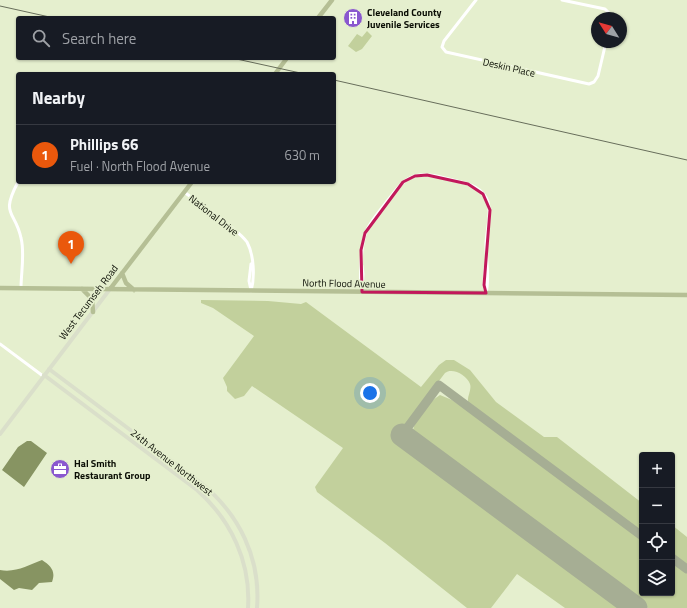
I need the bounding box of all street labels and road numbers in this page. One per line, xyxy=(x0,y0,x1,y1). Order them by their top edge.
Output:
street label: Deskin Place xyxy=(481,54,537,81)
street label: National Drive xyxy=(186,191,242,240)
street label: West Tecumseh Road xyxy=(55,262,122,343)
street label: North Flood Avenue xyxy=(302,275,386,292)
street label: 24th Avenue Northwest xyxy=(127,425,216,500)

